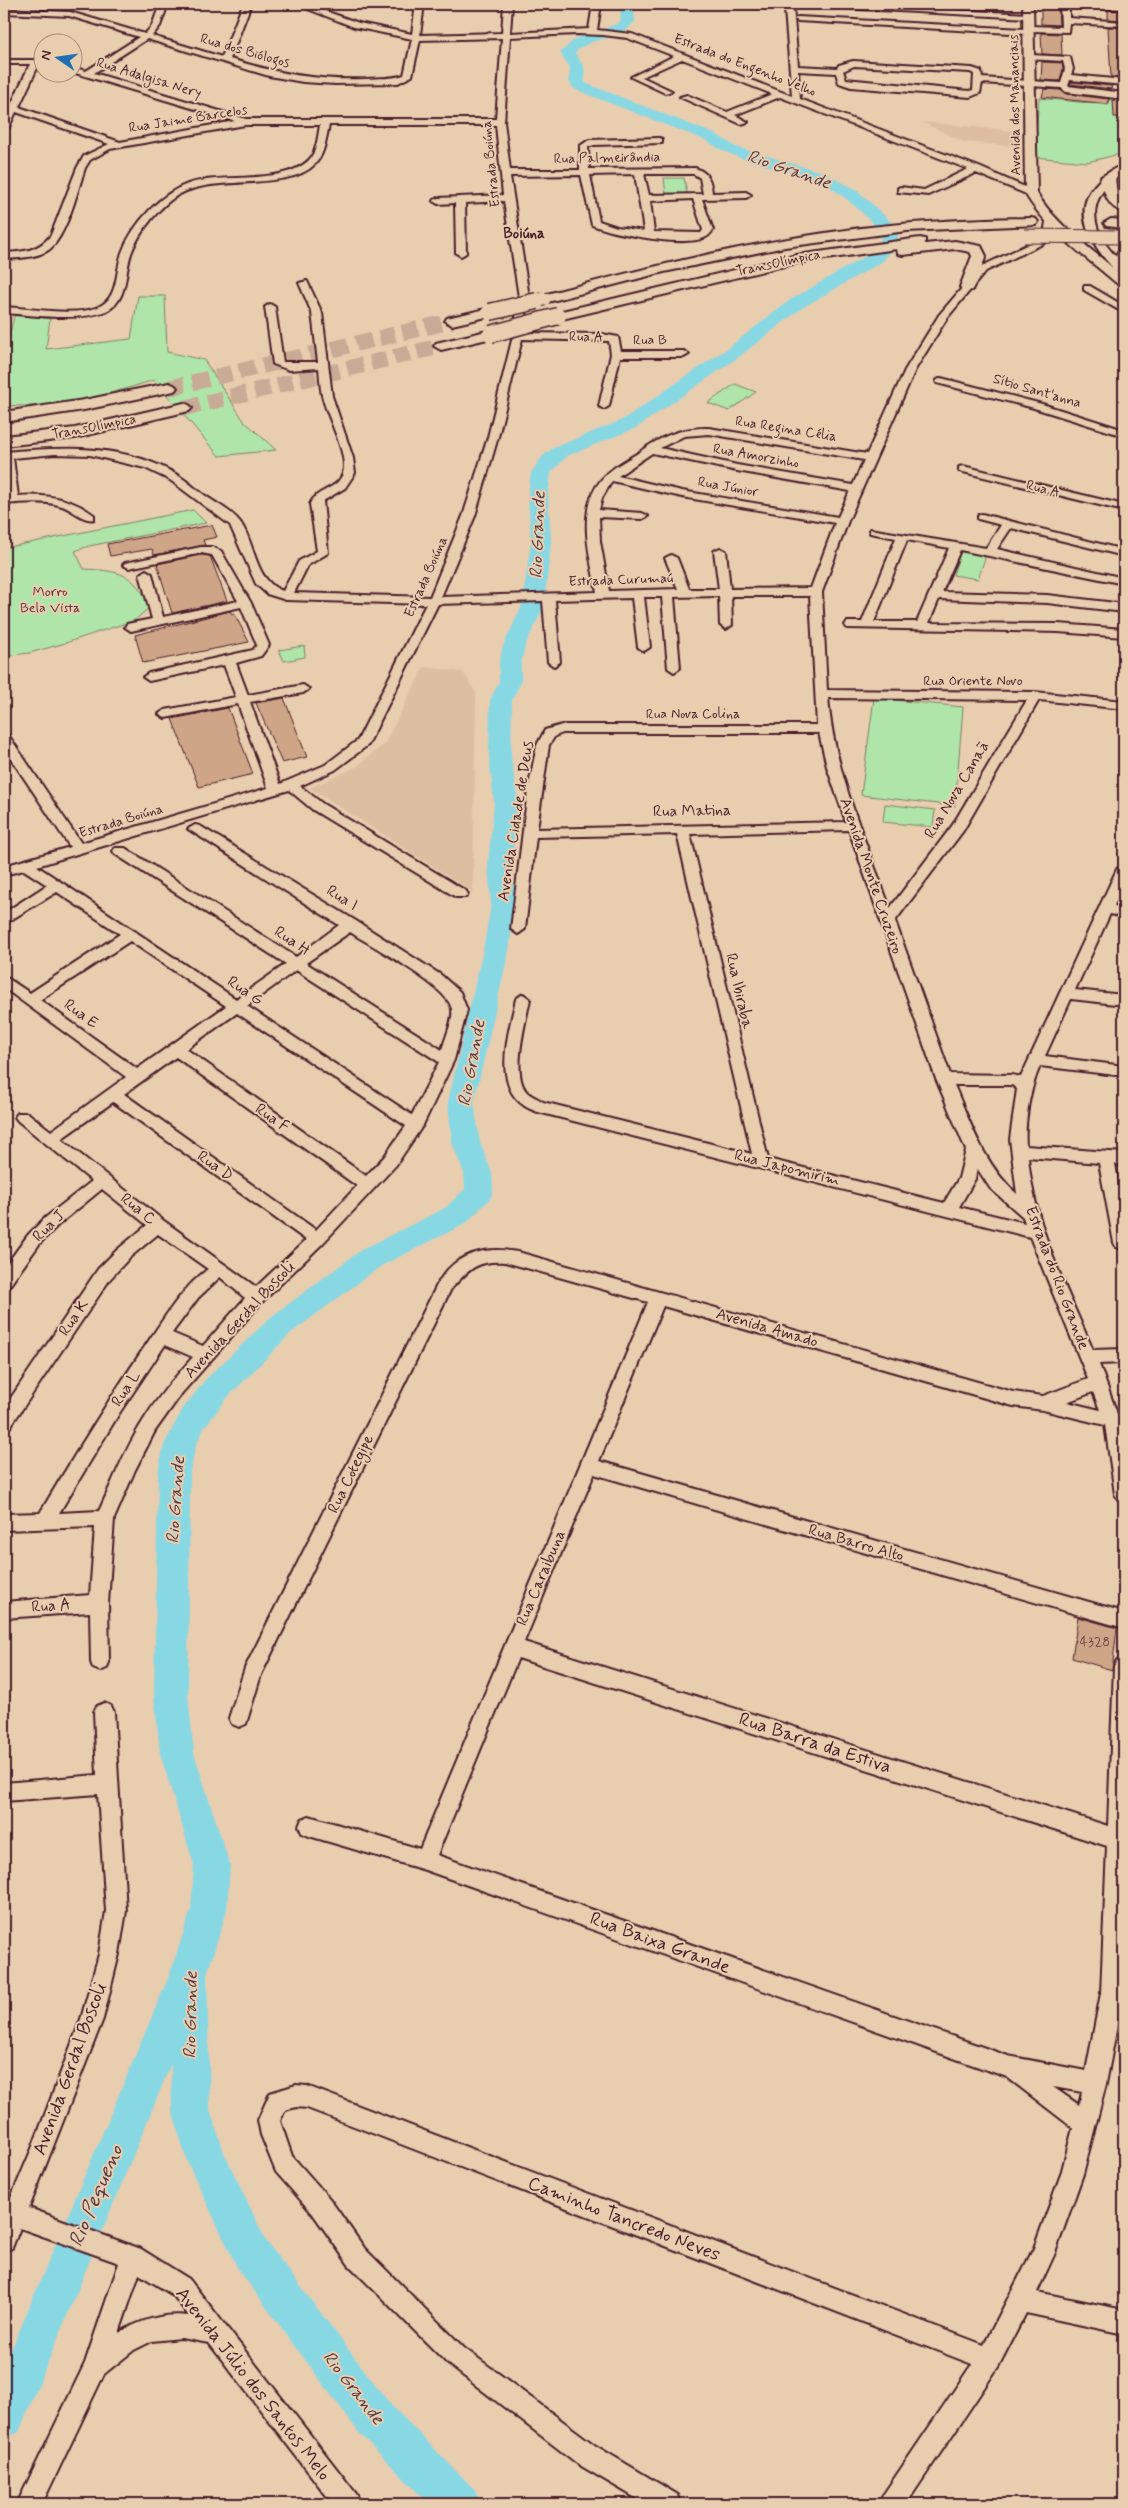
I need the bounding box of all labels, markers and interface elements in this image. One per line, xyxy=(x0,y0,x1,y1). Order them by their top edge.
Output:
street label: Rua dos Biólogos xyxy=(198,30,292,74)
street label: Estrada do Engenho Velho xyxy=(671,30,819,102)
north arrow xyxy=(32,32,82,82)
street label: Avenida dos Mananciais xyxy=(1005,34,1025,176)
text: N xyxy=(36,49,56,62)
street label: Rua Adalgisa Nery xyxy=(94,53,204,103)
street label: Rua Jaime Barcelos xyxy=(127,101,249,137)
street label: Estrada Boiúna xyxy=(478,120,504,208)
water label: Rio Grande xyxy=(744,144,835,196)
street label: Rua Palmeirândia xyxy=(553,148,661,168)
district label: Boiúna xyxy=(503,224,545,244)
street label: TransOlímpica xyxy=(734,245,822,281)
street label: Rua A xyxy=(569,328,603,346)
street label: Rua B xyxy=(633,331,667,349)
street label: Sítio Sant'anna xyxy=(991,370,1083,412)
street label: TransOlímpica xyxy=(50,410,138,444)
street label: Rua Regina Célia xyxy=(734,412,838,448)
street label: Rua Amorzinho xyxy=(712,440,800,472)
street label: Rua Júnior xyxy=(696,473,760,501)
street label: Rua A xyxy=(1024,476,1062,502)
water label: Rio Grande xyxy=(524,490,552,579)
street label: Estrada Boiúna xyxy=(400,534,452,620)
street label: Estrada Curumaú xyxy=(568,569,674,591)
park label: Morro Bela Vista xyxy=(20,583,80,617)
street label: Rua Oriente Novo xyxy=(923,672,1023,690)
street label: Rua Nova Colina xyxy=(646,705,740,723)
street label: Rua Nova Canaã xyxy=(920,738,994,842)
street label: Avenida Cidade de Deus xyxy=(493,739,539,903)
street label: Avenida Monte Cruzeiro xyxy=(834,795,908,957)
street label: Estrada Boiúna xyxy=(77,800,165,842)
street label: Rua Matina xyxy=(653,800,731,822)
street label: Rua I xyxy=(322,880,362,916)
street label: Rua H xyxy=(270,922,314,960)
street label: Rua Ibiraba xyxy=(720,951,758,1031)
street label: Rua G xyxy=(223,971,267,1011)
street label: Rua E xyxy=(59,994,103,1034)
water label: Rio Grande xyxy=(453,1017,492,1108)
street label: Rua F xyxy=(251,1099,293,1137)
street label: Rua Japomirim xyxy=(732,1145,842,1191)
street label: Rua D xyxy=(193,1146,237,1186)
street label: Rua C xyxy=(116,1188,160,1230)
street label: Estrada do Rio Grande xyxy=(1020,1203,1094,1353)
street label: Rua J xyxy=(28,1205,70,1247)
street label: Avenida Gerdal Boscoli xyxy=(180,1257,300,1383)
street label: Rua K xyxy=(54,1295,94,1340)
street label: Avenida Amado xyxy=(713,1303,821,1353)
street label: Rua L xyxy=(107,1367,145,1411)
street label: Rua Cotegipe xyxy=(323,1431,380,1517)
water label: Rio Grande xyxy=(161,1454,191,1544)
street label: Rua Barro Alto xyxy=(806,1519,906,1567)
street label: Rua Caraibuna xyxy=(511,1527,571,1629)
street label: Rua A xyxy=(31,1594,71,1618)
house number: 4328 xyxy=(1080,1633,1110,1651)
street label: Rua Barra da Estiva xyxy=(736,1707,894,1779)
street label: Rua Baixa Grande xyxy=(586,1906,734,1980)
water label: Rio Grande xyxy=(178,1970,204,2059)
street label: Avenida Gerdal Boscoli xyxy=(27,1979,113,2159)
water label: Rio Pequeno xyxy=(62,2140,130,2251)
street label: Caminho Tancredo Neves xyxy=(524,2171,724,2267)
street label: Avenida Júlio dos Santos Melo xyxy=(170,2282,336,2486)
water label: Rio Grande xyxy=(317,2346,390,2431)

